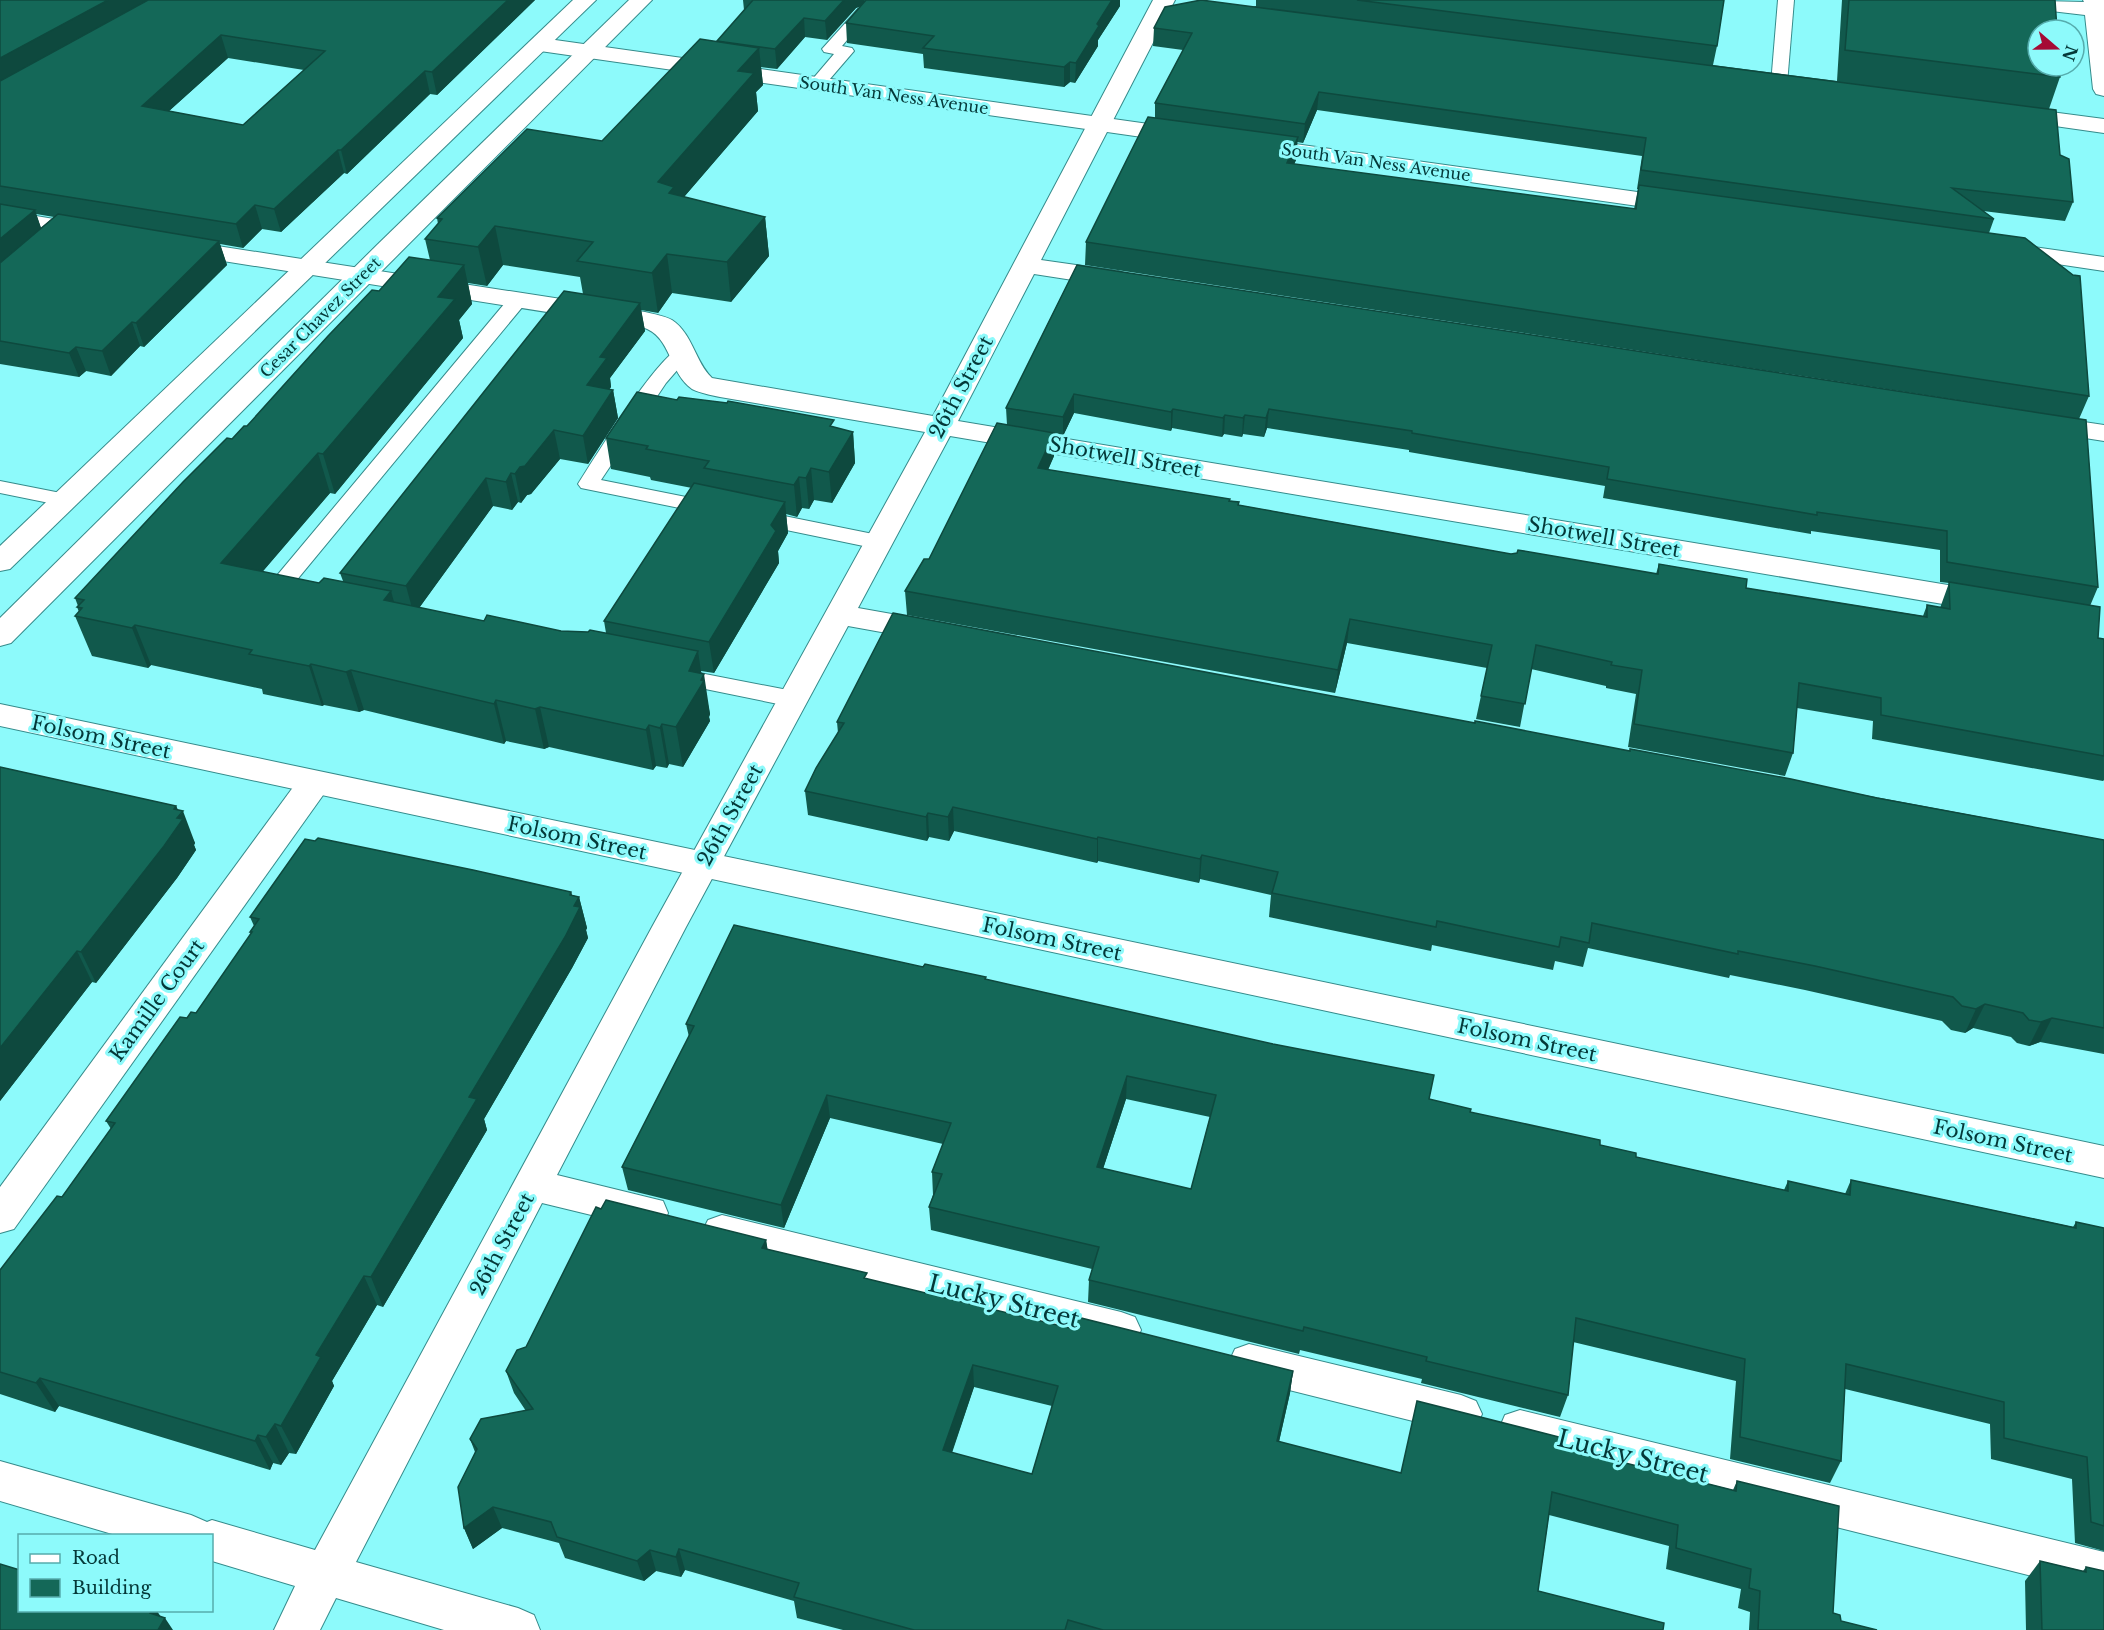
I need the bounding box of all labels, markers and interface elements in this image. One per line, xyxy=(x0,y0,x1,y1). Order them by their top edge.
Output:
north arrow xyxy=(2026,18,2086,78)
text: N xyxy=(2058,43,2082,64)
street label: South Van Ness Avenue xyxy=(798,72,990,118)
street label: South Van Ness Avenue xyxy=(1280,139,1472,185)
street label: Cesar Chavez Street xyxy=(255,252,385,382)
street label: 26th Street xyxy=(924,331,998,442)
street label: Shotwell Street xyxy=(1047,432,1204,482)
street label: Shotwell Street xyxy=(1526,512,1683,562)
street label: Folsom Street xyxy=(29,711,173,764)
street label: 26th Street xyxy=(692,760,768,870)
street label: Folsom Street xyxy=(505,812,649,865)
street label: Folsom Street xyxy=(980,913,1124,966)
street label: Kamille Court xyxy=(105,934,210,1066)
street label: Folsom Street xyxy=(1455,1014,1599,1067)
street label: Folsom Street xyxy=(1931,1115,2075,1168)
street label: 26th Street xyxy=(465,1188,539,1299)
street label: Lucky Street xyxy=(925,1268,1083,1334)
street label: Lucky Street xyxy=(1554,1423,1712,1489)
legend xyxy=(18,1534,213,1612)
text: Road xyxy=(72,1547,120,1569)
text: Building xyxy=(72,1577,151,1599)

